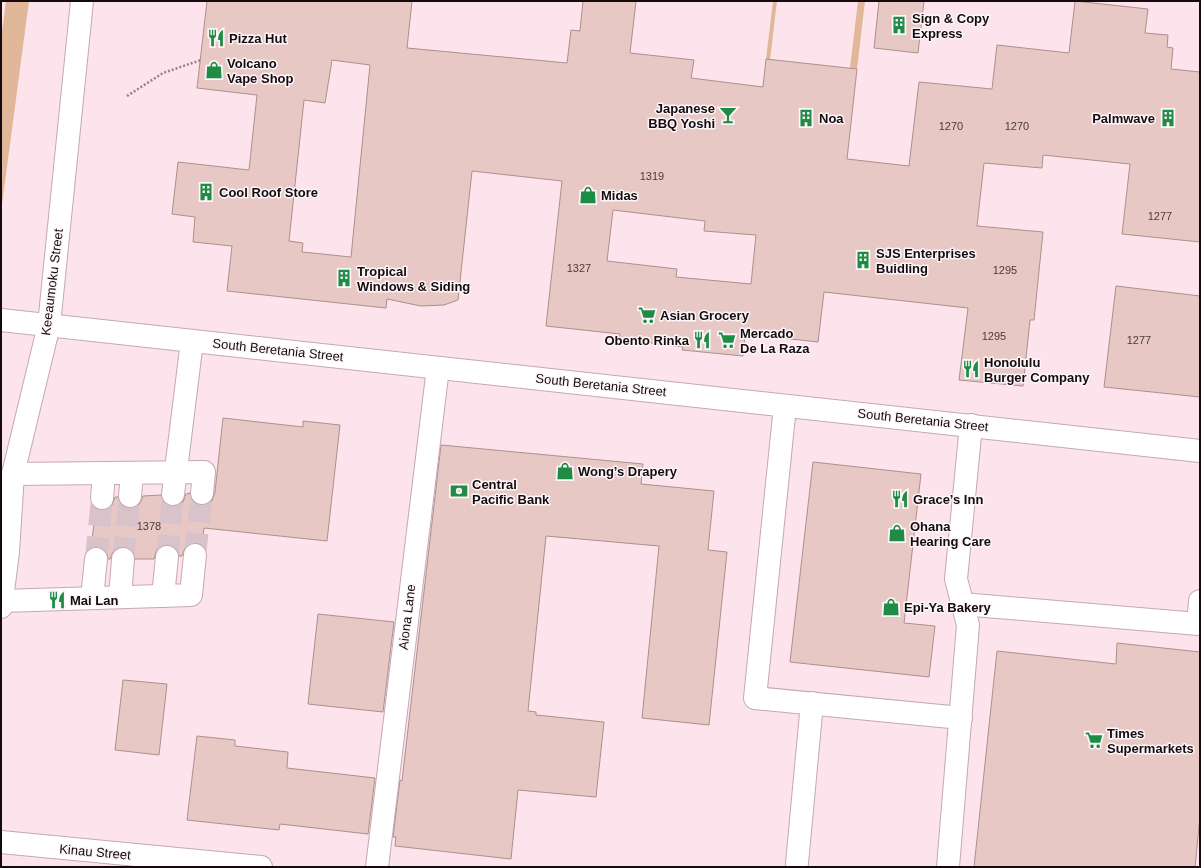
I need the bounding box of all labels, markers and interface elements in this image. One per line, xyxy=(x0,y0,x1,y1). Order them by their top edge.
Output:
place label: Sign & Copy Express xyxy=(912,11,990,41)
building icon: Sign & Copy Express xyxy=(889,15,909,35)
restaurant icon: Pizza Hut xyxy=(206,28,226,48)
place label: Pizza Hut xyxy=(229,31,287,46)
place label: Volcano Vape Shop xyxy=(227,56,294,86)
shop icon: Volcano Vape Shop xyxy=(204,60,224,80)
place label: Japanese BBQ Yoshi xyxy=(648,101,715,131)
bar icon: Japanese BBQ Yoshi xyxy=(718,105,738,125)
building icon: Noa xyxy=(796,108,816,128)
building icon: Palmwave xyxy=(1158,108,1178,128)
place label: Noa xyxy=(819,111,844,126)
place label: Palmwave xyxy=(1092,111,1155,126)
house number: 1270 xyxy=(939,120,963,132)
house number: 1270 xyxy=(1005,120,1029,132)
house number: 1319 xyxy=(640,170,664,182)
building icon: Cool Roof Store xyxy=(196,182,216,202)
place label: Cool Roof Store xyxy=(219,185,318,200)
shop icon: Midas xyxy=(578,185,598,205)
place label: Midas xyxy=(601,188,638,203)
house number: 1277 xyxy=(1148,210,1172,222)
street label: Keeaumoku Street xyxy=(38,227,66,336)
place label: SJS Enterprises Buidling xyxy=(876,246,976,276)
building icon: SJS Enterprises Buidling xyxy=(853,250,873,270)
house number: 1327 xyxy=(567,262,591,274)
place label: Tropical Windows & Siding xyxy=(357,264,470,294)
house number: 1295 xyxy=(993,264,1017,276)
building icon: Tropical Windows & Siding xyxy=(334,268,354,288)
supermarket icon: Asian Grocery xyxy=(637,305,657,325)
place label: Asian Grocery xyxy=(660,308,750,323)
place label: Mercado De La Raza xyxy=(740,326,810,356)
restaurant icon: Obento Rinka xyxy=(692,330,712,350)
supermarket icon: Mercado De La Raza xyxy=(717,330,737,350)
house number: 1295 xyxy=(982,330,1006,342)
place label: Obento Rinka xyxy=(604,333,690,348)
house number: 1277 xyxy=(1127,334,1151,346)
street label: South Beretania Street xyxy=(212,336,345,364)
place label: Honolulu Burger Company xyxy=(984,355,1090,385)
restaurant icon: Honolulu Burger Company xyxy=(961,359,981,379)
street label: South Beretania Street xyxy=(535,371,668,399)
street label: South Beretania Street xyxy=(857,406,990,434)
shop icon: Wong’s Drapery xyxy=(555,461,575,481)
place label: Wong’s Drapery xyxy=(578,464,678,479)
place label: Central Pacific Bank xyxy=(472,477,550,507)
bank icon: Central Pacific Bank xyxy=(449,481,469,501)
restaurant icon: Grace’s Inn xyxy=(890,489,910,509)
place label: Grace’s Inn xyxy=(913,492,983,507)
place label: Ohana Hearing Care xyxy=(910,519,991,549)
house number: 1378 xyxy=(137,520,161,532)
shop icon: Ohana Hearing Care xyxy=(887,523,907,543)
street label: Aiona Lane xyxy=(396,583,418,651)
restaurant icon: Mai Lan xyxy=(47,590,67,610)
place label: Mai Lan xyxy=(70,593,118,608)
shop icon: Epi-Ya Bakery xyxy=(881,597,901,617)
place label: Epi-Ya Bakery xyxy=(904,600,991,615)
place label: Times Supermarkets xyxy=(1107,726,1194,756)
supermarket icon: Times Supermarkets xyxy=(1084,730,1104,750)
street label: Kinau Street xyxy=(59,841,132,863)

